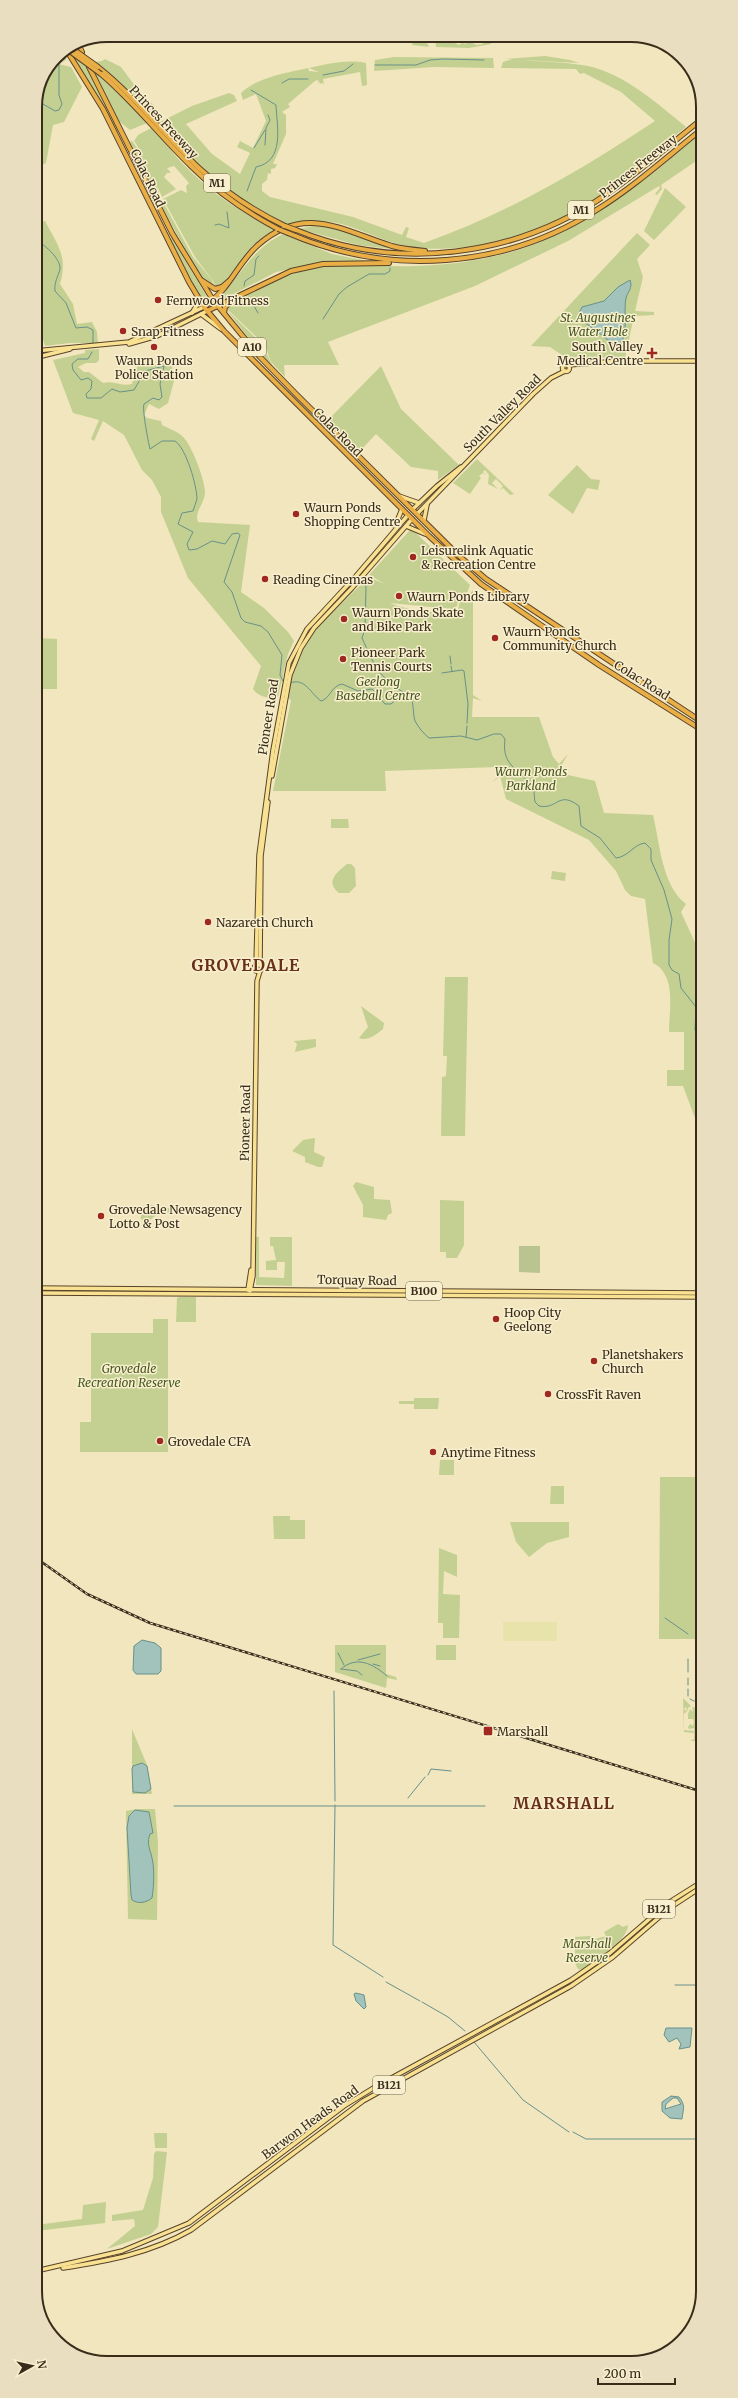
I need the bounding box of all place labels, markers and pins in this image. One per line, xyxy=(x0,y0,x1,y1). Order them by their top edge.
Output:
place label: Fernwood Fitness xyxy=(166,293,269,308)
marker: Fernwood Fitness xyxy=(153,295,163,305)
place label: Snap Fitness xyxy=(131,324,204,339)
marker: Snap Fitness xyxy=(118,326,128,336)
place label: South Valley Medical Centre xyxy=(557,339,643,368)
marker: Waurn Ponds Police Station xyxy=(149,342,159,352)
marker: South Valley Medical Centre xyxy=(646,347,658,359)
place label: Waurn Ponds Police Station xyxy=(114,353,193,382)
place label: Waurn Ponds Shopping Centre xyxy=(303,500,400,529)
marker: Waurn Ponds Shopping Centre xyxy=(291,509,301,519)
place label: Leisurelink Aquatic & Recreation Centre xyxy=(421,543,536,572)
marker: Leisurelink Aquatic & Recreation Centre xyxy=(408,552,418,562)
place label: Reading Cinemas xyxy=(273,572,373,587)
marker: Reading Cinemas xyxy=(260,574,270,584)
place label: Waurn Ponds Library xyxy=(406,589,529,604)
marker: Waurn Ponds Library xyxy=(394,591,404,601)
place label: Waurn Ponds Skate and Bike Park xyxy=(351,605,464,634)
marker: Waurn Ponds Skate and Bike Park xyxy=(339,614,349,624)
place label: Waurn Ponds Community Church xyxy=(502,624,617,653)
marker: Waurn Ponds Community Church xyxy=(490,633,500,643)
place label: Pioneer Park Tennis Courts xyxy=(351,645,432,674)
marker: Pioneer Park Tennis Courts xyxy=(338,654,348,664)
place label: Nazareth Church xyxy=(216,915,313,930)
marker: Nazareth Church xyxy=(203,917,213,927)
place label: Grovedale Newsagency Lotto & Post xyxy=(109,1202,242,1231)
marker: Grovedale Newsagency Lotto & Post xyxy=(96,1211,106,1221)
place label: Hoop City Geelong xyxy=(504,1305,561,1334)
marker: Hoop City Geelong xyxy=(491,1314,501,1324)
place label: Planetshakers Church xyxy=(602,1347,684,1376)
marker: Planetshakers Church xyxy=(589,1356,599,1366)
place label: CrossFit Raven xyxy=(556,1387,641,1402)
marker: CrossFit Raven xyxy=(543,1389,553,1399)
place label: Grovedale CFA xyxy=(168,1434,251,1449)
marker: Grovedale CFA xyxy=(155,1436,165,1446)
place label: Anytime Fitness xyxy=(440,1445,536,1460)
marker: Anytime Fitness xyxy=(428,1447,438,1457)
place label: Marshall xyxy=(497,1724,548,1739)
marker: Marshall xyxy=(482,1725,494,1737)

